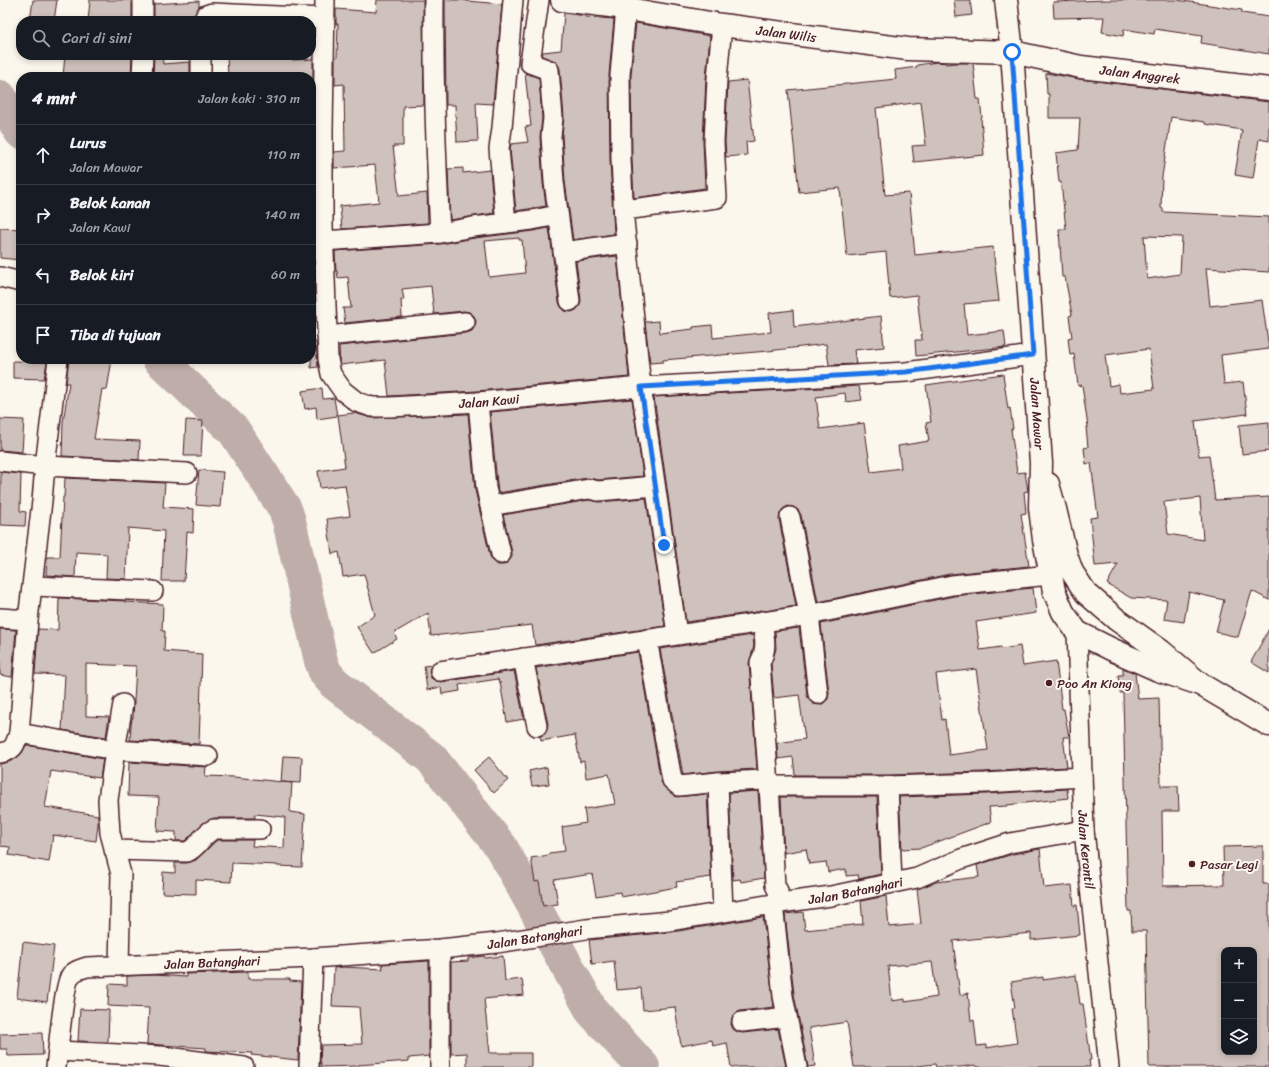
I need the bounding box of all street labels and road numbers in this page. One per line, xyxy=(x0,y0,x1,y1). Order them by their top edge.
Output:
street label: Jalan Wilis xyxy=(754,18,819,49)
street label: Jalan Anggrek xyxy=(1097,58,1182,90)
street label: Jalan Mawar xyxy=(1023,376,1052,451)
street label: Jalan Kawi xyxy=(457,387,520,415)
street label: Jalan Kerantil xyxy=(1072,809,1102,891)
street label: Jalan Batanghari xyxy=(806,870,905,911)
street label: Jalan Batanghari xyxy=(485,918,585,956)
street label: Jalan Batanghari xyxy=(163,949,261,975)

